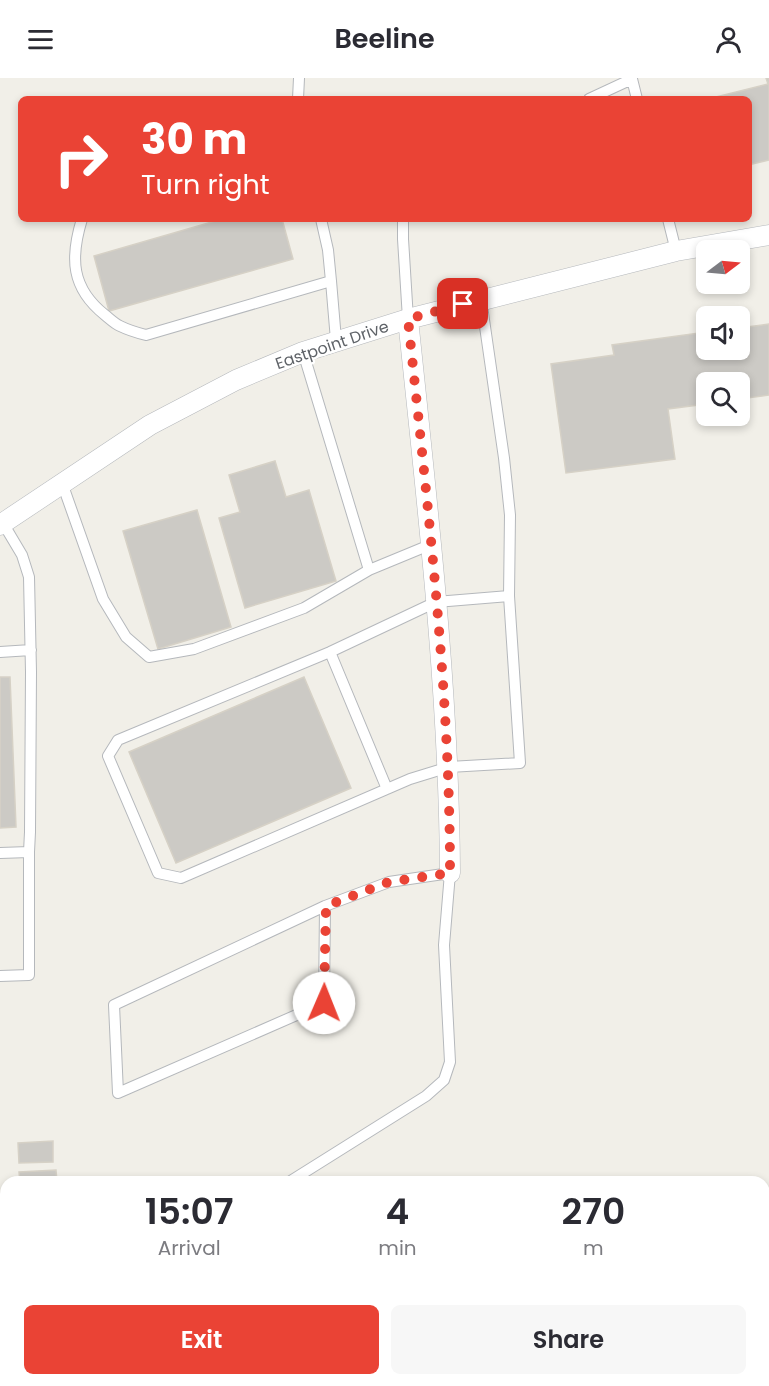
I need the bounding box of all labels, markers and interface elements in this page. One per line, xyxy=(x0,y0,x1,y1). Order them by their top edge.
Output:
text: Beeline xyxy=(334,20,435,57)
icon: menu xyxy=(24,23,57,56)
icon: person xyxy=(712,23,745,56)
text: 30 m xyxy=(141,110,247,169)
icon: right xyxy=(42,120,120,198)
text: Turn right xyxy=(141,166,270,203)
north arrow xyxy=(696,240,750,294)
map controls xyxy=(696,240,750,426)
pin xyxy=(437,278,488,329)
icon: arrive xyxy=(446,287,479,320)
button: sound xyxy=(696,306,750,360)
street label: Eastpoint Drive xyxy=(272,315,392,375)
button: search xyxy=(696,372,750,426)
position arrow xyxy=(292,971,356,1035)
text: 15:07 xyxy=(145,1186,234,1237)
text: 4 xyxy=(386,1186,409,1237)
text: 270 xyxy=(561,1186,625,1237)
text: Arrival xyxy=(158,1234,221,1262)
text: min xyxy=(378,1234,417,1262)
text: m xyxy=(583,1234,604,1262)
button: Exit xyxy=(24,1305,379,1374)
button: Share xyxy=(391,1305,746,1374)

